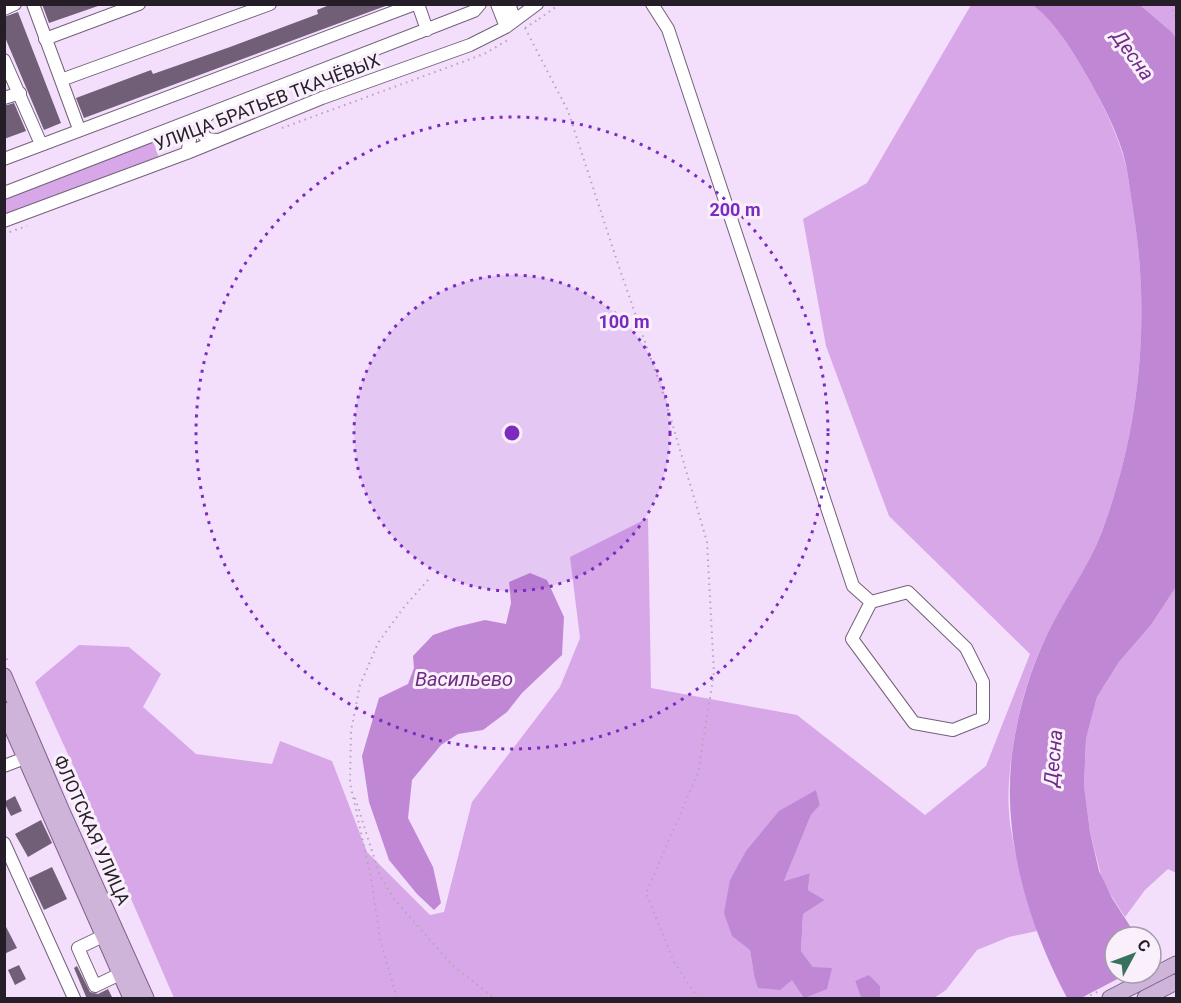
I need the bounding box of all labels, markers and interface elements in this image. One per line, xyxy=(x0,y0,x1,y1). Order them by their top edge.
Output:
water label: Десна xyxy=(1105,23,1159,85)
street label: УЛИЦА БРАТЬЕВ ТКАЧЁВЫХ xyxy=(151,49,383,155)
text: 200 m xyxy=(709,199,761,220)
text: 100 m xyxy=(598,311,650,332)
centre of rings xyxy=(502,423,522,443)
water label: Васильево xyxy=(415,667,513,691)
water label: Десна xyxy=(1038,729,1067,789)
street label: ФЛОТСКАЯ УЛИЦА xyxy=(50,752,135,908)
north arrow xyxy=(1103,925,1163,985)
text: С xyxy=(1133,935,1155,956)

